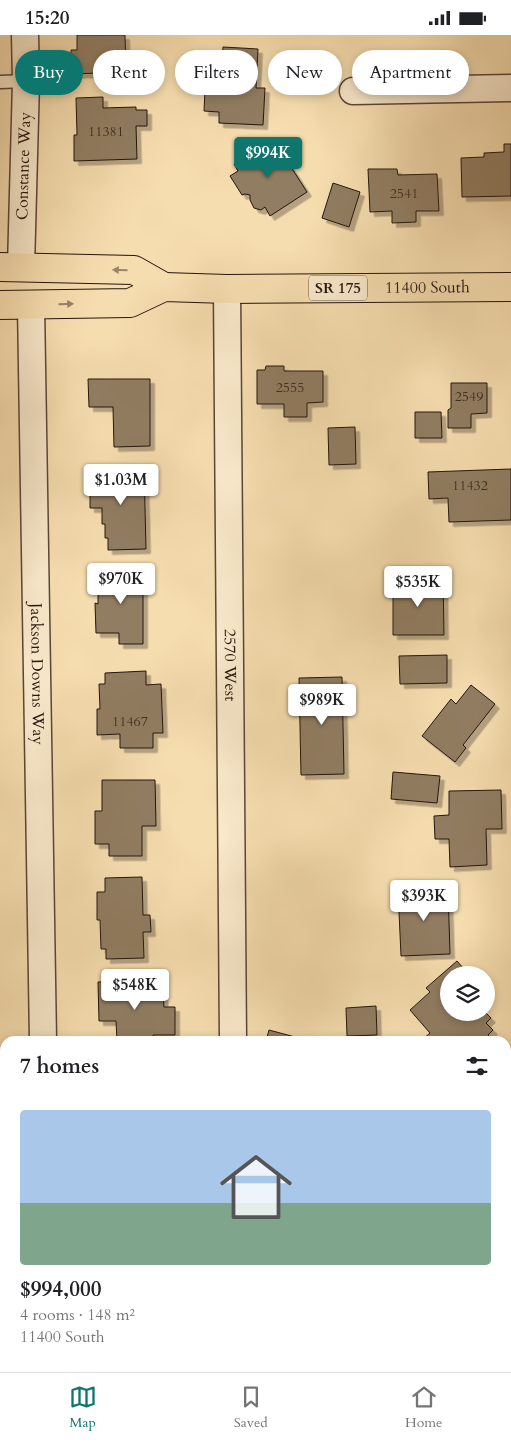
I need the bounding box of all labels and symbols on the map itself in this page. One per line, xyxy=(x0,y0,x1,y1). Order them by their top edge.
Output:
street label: Constance Way xyxy=(11,111,36,220)
house number: 11381 xyxy=(88,122,124,141)
pin: $994K xyxy=(233,137,303,179)
house number: 2541 xyxy=(390,184,418,203)
one-way arrow xyxy=(112,265,128,273)
road number: SR 175 xyxy=(309,275,367,301)
street label: 11400 South xyxy=(385,276,470,299)
one-way arrow xyxy=(58,300,74,308)
house number: 2555 xyxy=(276,378,304,397)
house number: 2549 xyxy=(455,387,483,406)
pin: $1.03M xyxy=(80,463,162,506)
house number: 11432 xyxy=(452,476,488,495)
pin: $970K xyxy=(86,563,156,605)
pin: $535K xyxy=(383,565,453,608)
street label: Jackson Downs Way xyxy=(25,601,49,746)
street label: 2570 West xyxy=(219,629,241,701)
pin: $989K xyxy=(287,683,357,726)
house number: 11467 xyxy=(112,712,148,731)
pin: $393K xyxy=(389,879,459,922)
pin: $548K xyxy=(100,969,170,1011)

